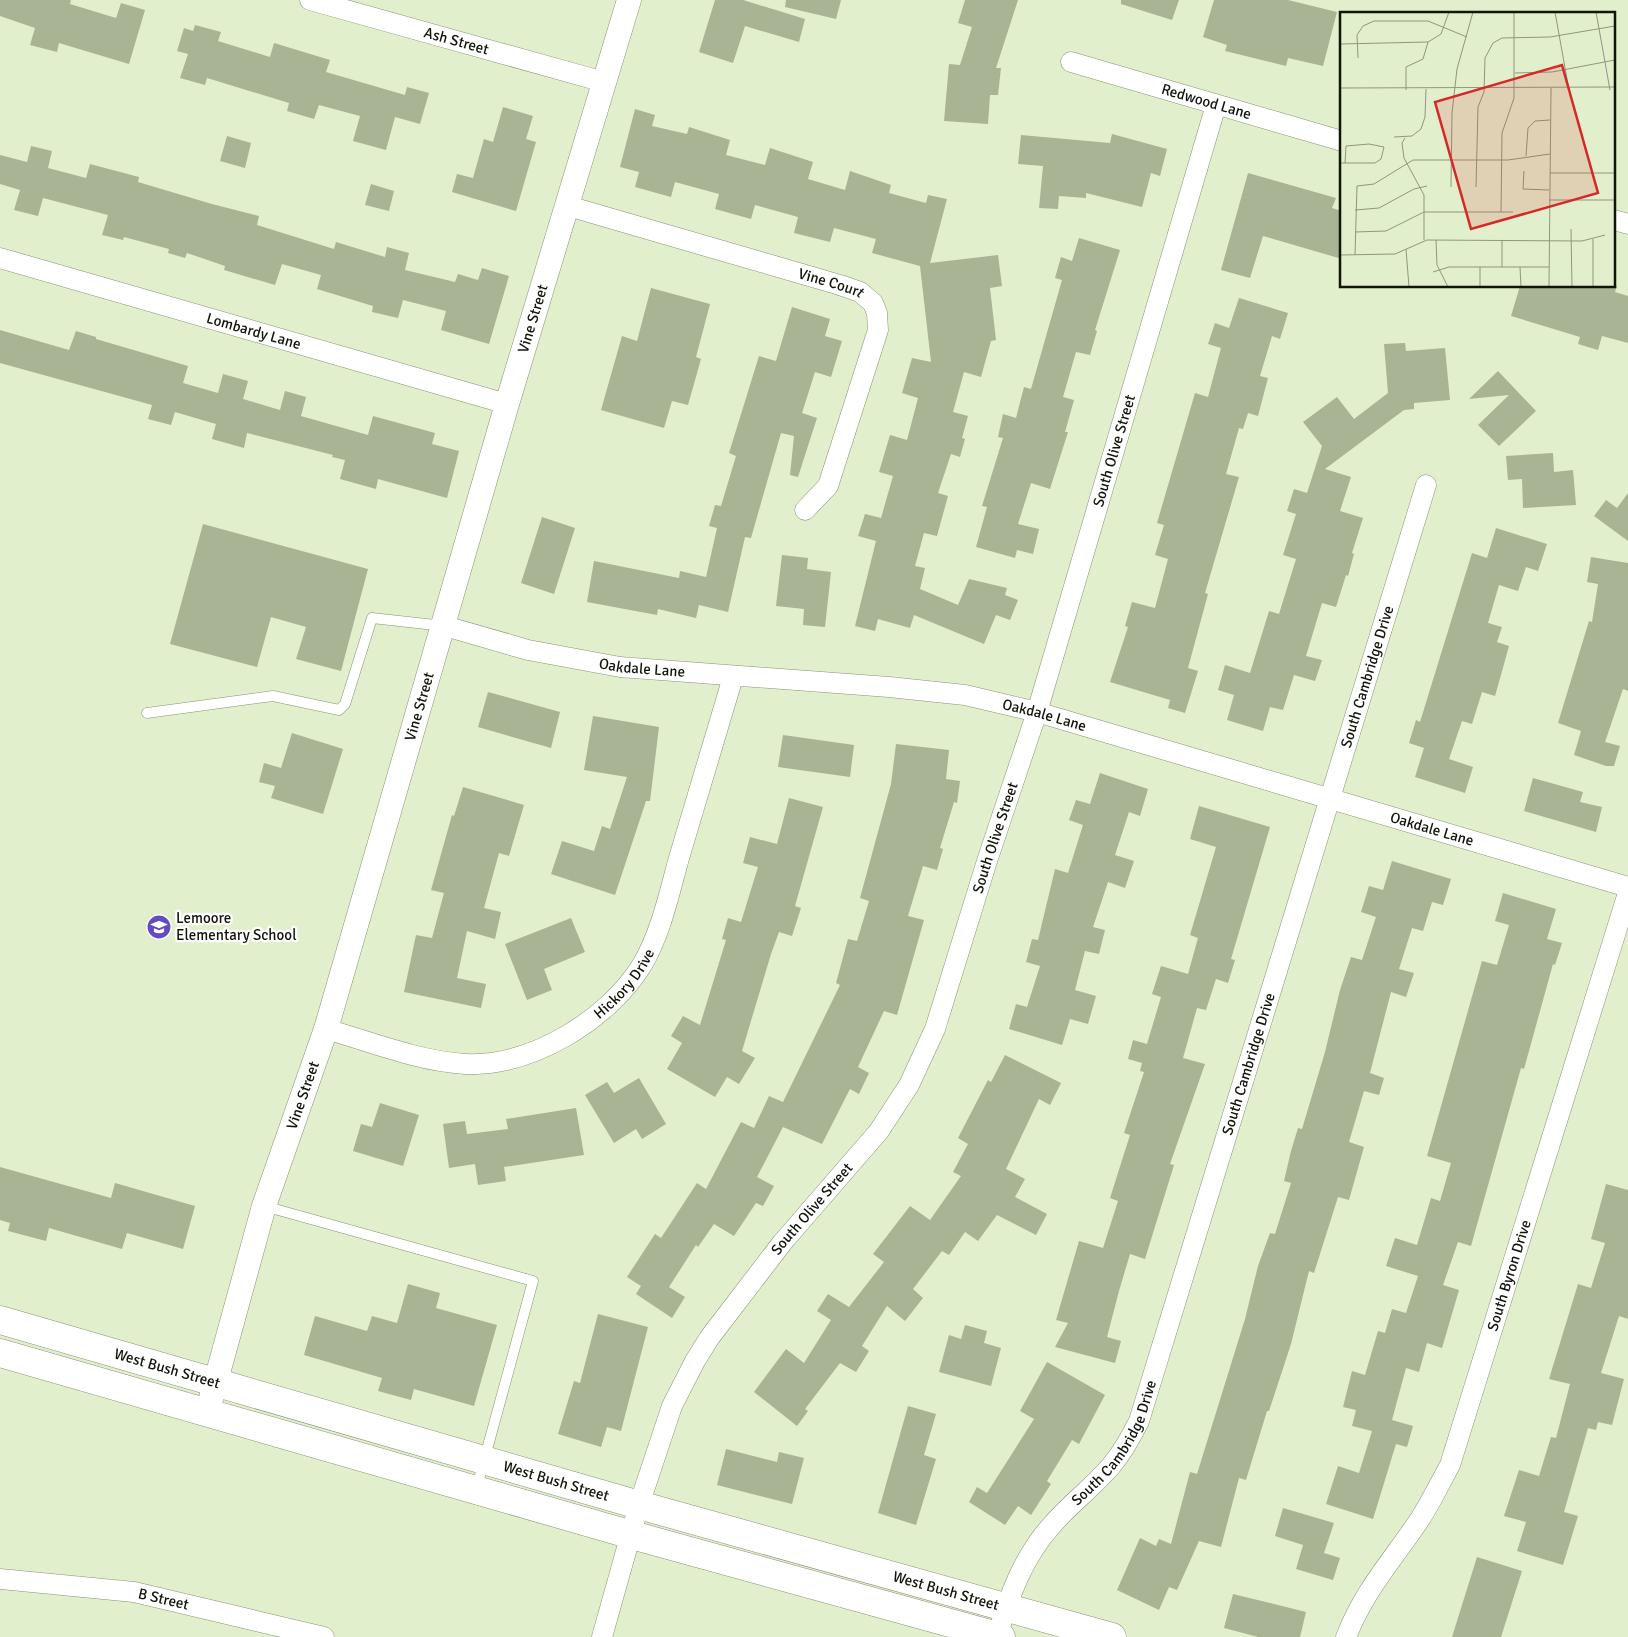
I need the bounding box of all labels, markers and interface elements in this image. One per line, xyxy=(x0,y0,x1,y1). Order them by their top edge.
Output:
inset map xyxy=(1340,12,1616,288)
street label: Ash Street xyxy=(422,23,491,58)
street label: Redwood Lane xyxy=(1159,80,1253,123)
street label: Vine Court xyxy=(796,264,868,301)
street label: Vine Street xyxy=(514,282,552,355)
street label: Lombardy Lane xyxy=(204,309,303,353)
street label: South Olive Street xyxy=(1089,393,1139,509)
street label: South Cambridge Drive xyxy=(1337,603,1397,750)
street label: Oakdale Lane xyxy=(598,654,686,681)
street label: Vine Street xyxy=(401,670,438,743)
street label: Oakdale Lane xyxy=(1001,695,1089,735)
street label: South Olive Street xyxy=(969,780,1022,895)
street label: Oakdale Lane xyxy=(1388,808,1476,850)
place label: Lemoore Elementary School xyxy=(176,909,297,944)
school or university icon: Lemoore Elementary School xyxy=(146,914,172,940)
street label: Hickory Drive xyxy=(590,946,658,1023)
street label: South Cambridge Drive xyxy=(1218,991,1279,1137)
street label: Vine Street xyxy=(283,1059,323,1132)
street label: South Olive Street xyxy=(767,1159,856,1258)
street label: South Byron Drive xyxy=(1483,1218,1535,1333)
street label: West Bush Street xyxy=(112,1345,222,1392)
street label: South Cambridge Drive xyxy=(1068,1378,1160,1509)
street label: West Bush Street xyxy=(501,1457,611,1505)
street label: West Bush Street xyxy=(891,1567,1001,1614)
street label: B Street xyxy=(136,1584,191,1614)

